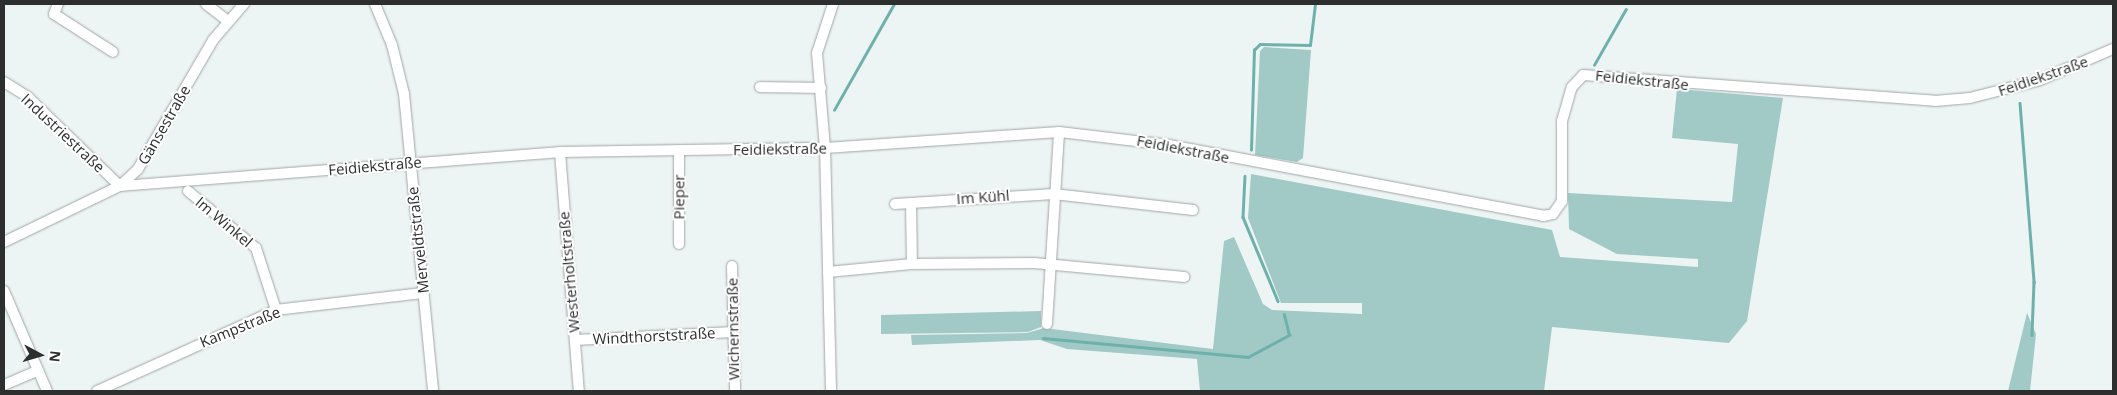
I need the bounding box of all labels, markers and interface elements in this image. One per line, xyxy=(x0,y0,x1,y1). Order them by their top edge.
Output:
street label: Feidiekstraße xyxy=(1996,52,2090,100)
street label: Feidiekstraße xyxy=(1594,66,1690,94)
street label: Gänsestraße xyxy=(134,82,194,168)
street label: Industriestraße xyxy=(18,90,108,176)
street label: Feidiekstraße xyxy=(1135,131,1231,167)
street label: Feidiekstraße xyxy=(733,139,827,159)
street label: Feidiekstraße xyxy=(327,153,423,179)
street label: Pieper xyxy=(670,175,688,219)
street label: Merveldtstraße xyxy=(403,186,433,294)
street label: Im Kühl xyxy=(956,186,1010,208)
street label: Im Winkel xyxy=(192,193,256,251)
street label: Westerholtstraße xyxy=(555,211,583,333)
street label: Wichernstraße xyxy=(723,278,743,380)
street label: Kampstraße xyxy=(197,303,283,351)
street label: Windthorststraße xyxy=(592,324,716,348)
north arrow xyxy=(15,330,65,380)
text: N xyxy=(45,350,65,363)

